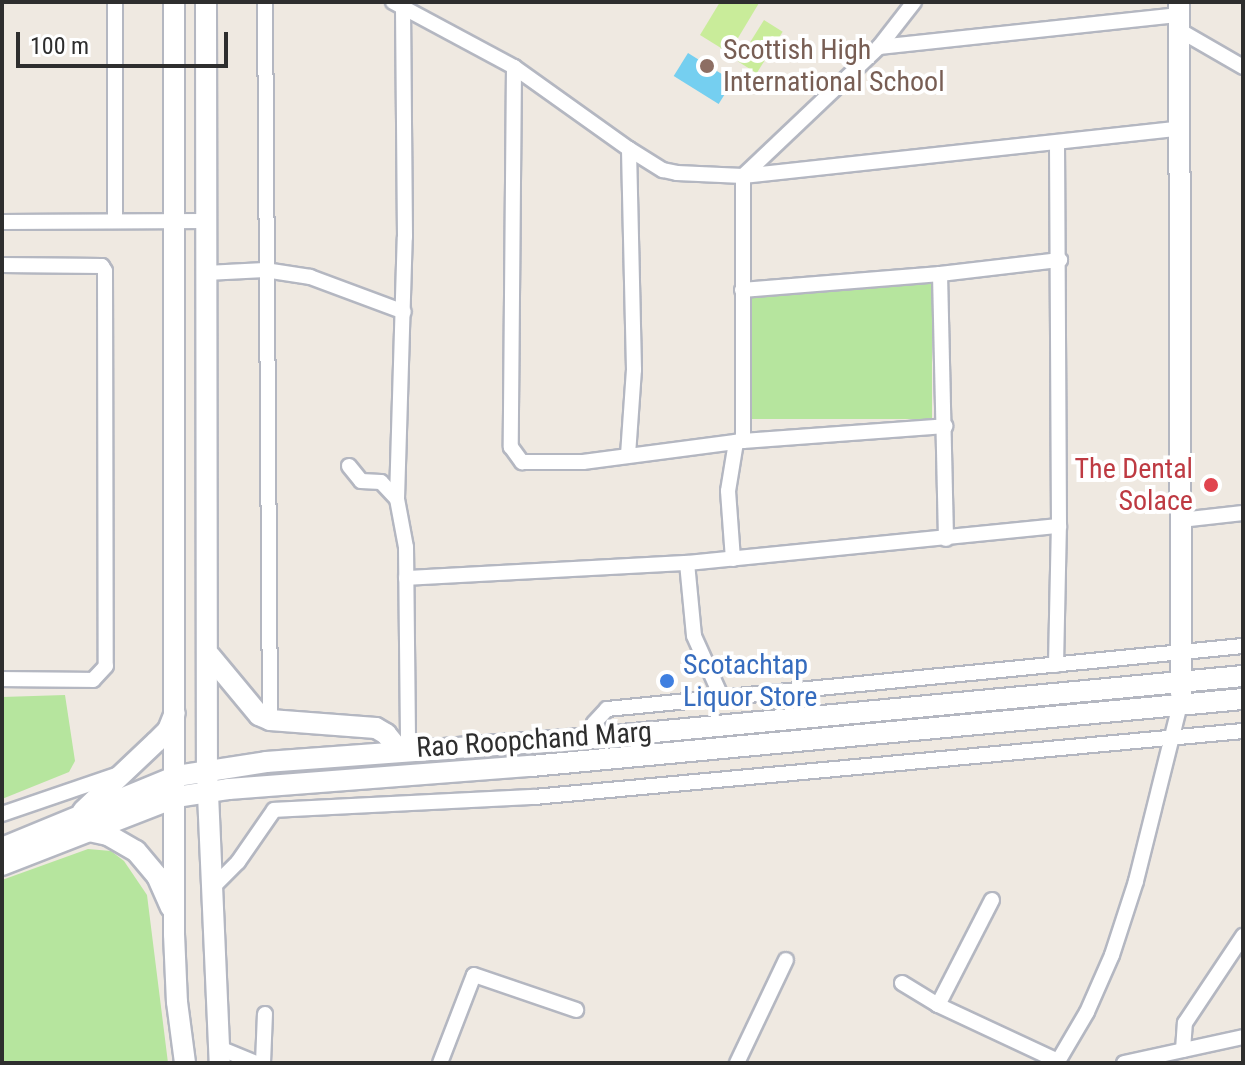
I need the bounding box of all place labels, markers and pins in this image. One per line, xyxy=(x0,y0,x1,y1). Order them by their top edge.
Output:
place label: Scottish High International School xyxy=(723,33,945,99)
marker: Scottish High International School xyxy=(698,57,716,75)
place label: The Dental Solace xyxy=(1075,452,1193,518)
marker: The Dental Solace xyxy=(1200,474,1222,496)
place label: Scotachtap Liquor Store xyxy=(683,648,817,714)
marker: Scotachtap Liquor Store xyxy=(658,672,676,690)

